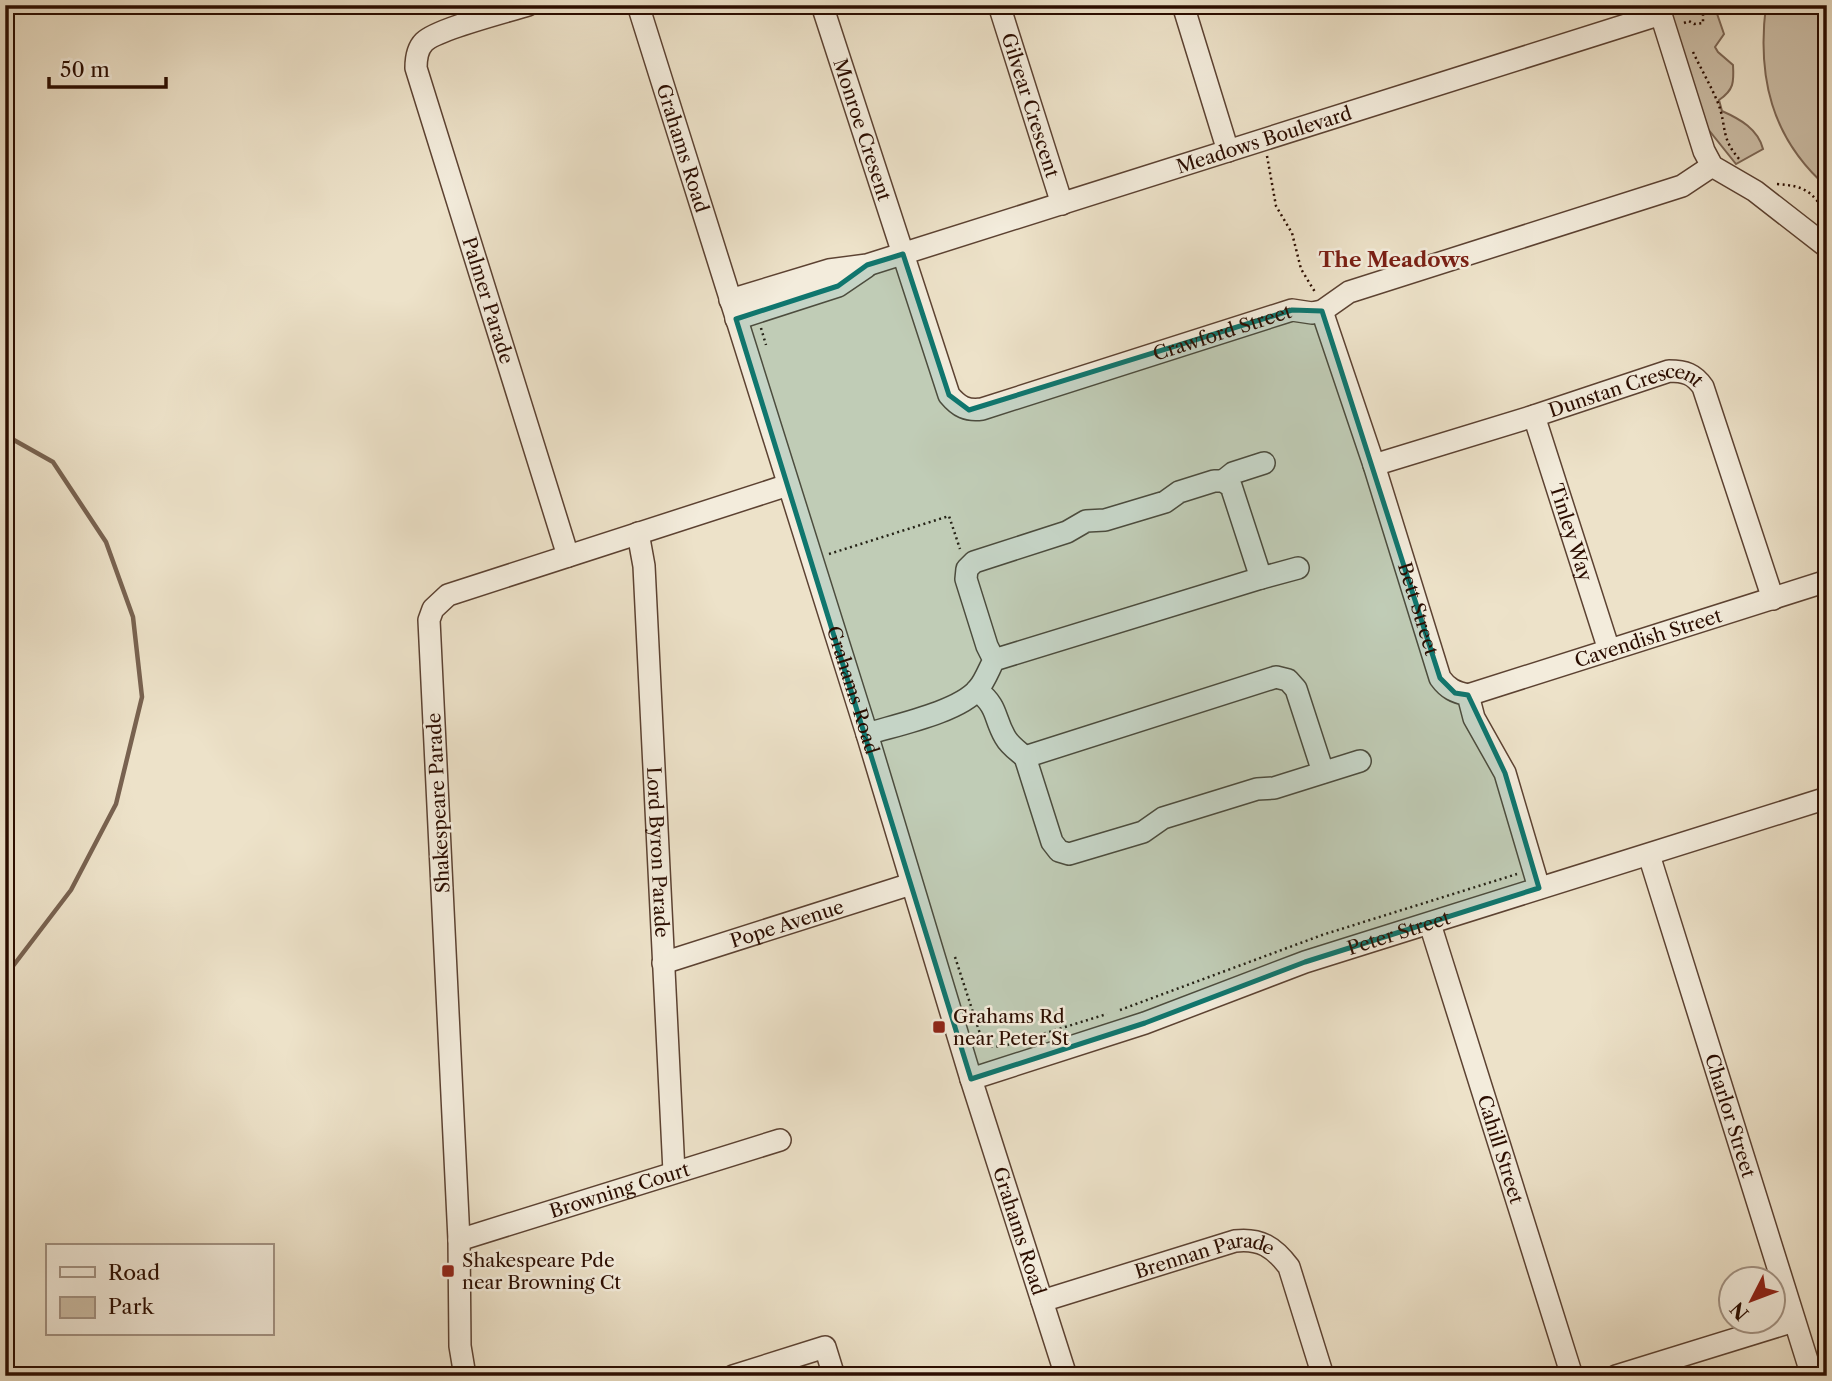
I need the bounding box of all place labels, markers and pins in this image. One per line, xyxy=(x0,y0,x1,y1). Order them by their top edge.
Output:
place label: Grahams Rd near Peter St xyxy=(953,1005,1069,1050)
marker: Grahams Rd near Peter St xyxy=(931,1019,947,1035)
place label: Shakespeare Pde near Browning Ct xyxy=(462,1249,621,1294)
marker: Shakespeare Pde near Browning Ct xyxy=(440,1263,456,1279)

